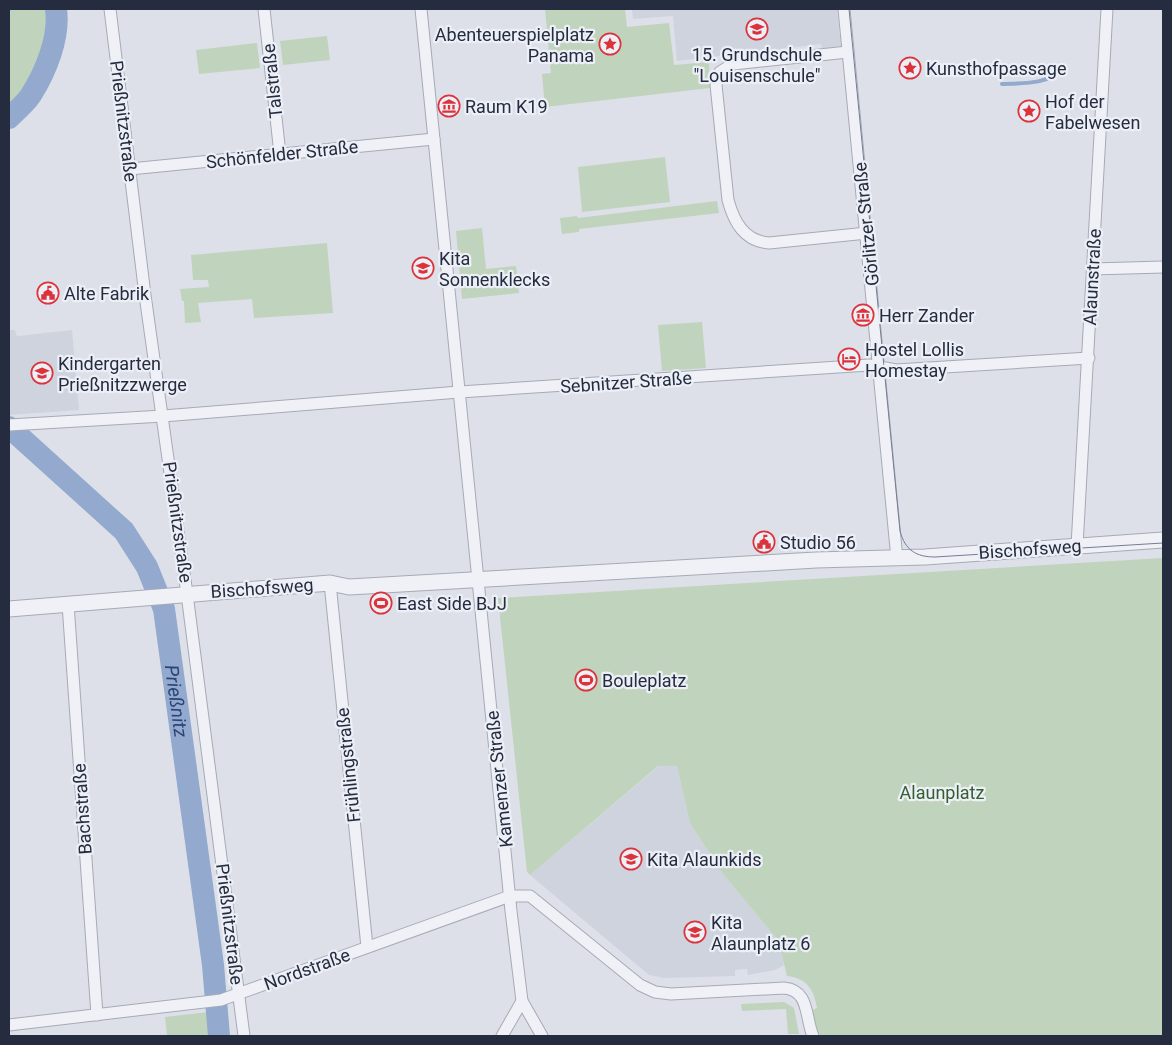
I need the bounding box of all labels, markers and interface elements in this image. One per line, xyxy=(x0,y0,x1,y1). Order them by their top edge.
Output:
school or university icon: 15. Grundschule "Louisenschule" xyxy=(745,17,769,41)
place label: Abenteuerspielplatz Panama xyxy=(435,24,594,66)
place icon: Abenteuerspielplatz Panama xyxy=(598,32,622,56)
street label: Talstraße xyxy=(258,43,286,119)
place label: 15. Grundschule "Louisenschule" xyxy=(692,44,822,86)
place icon: Kunsthofpassage xyxy=(898,56,922,80)
place label: Kunsthofpassage xyxy=(926,58,1067,79)
street label: Prießnitzstraße xyxy=(106,59,142,183)
place label: Hof der Fabelwesen xyxy=(1045,91,1140,133)
museum icon: Raum K19 xyxy=(437,94,461,118)
place label: Raum K19 xyxy=(465,96,548,117)
place icon: Hof der Fabelwesen xyxy=(1017,99,1041,123)
street label: Schönfelder Straße xyxy=(205,136,359,172)
street label: Görlitzer Straße xyxy=(849,161,883,287)
street label: Alaunstraße xyxy=(1079,228,1105,326)
place label: Kita Sonnenklecks xyxy=(439,248,550,290)
school or university icon: Kita Sonnenklecks xyxy=(411,256,435,280)
public building icon: Alte Fabrik xyxy=(36,281,60,305)
place label: Alte Fabrik xyxy=(64,283,150,304)
museum icon: Herr Zander xyxy=(851,303,875,327)
place label: Herr Zander xyxy=(879,305,974,326)
place label: Hostel Lollis Homestay xyxy=(865,339,964,381)
hotel icon: Hostel Lollis Homestay xyxy=(837,347,861,371)
place label: Kindergarten Prießnitzzwerge xyxy=(58,353,187,395)
school or university icon: Kindergarten Prießnitzzwerge xyxy=(30,361,54,385)
street label: Sebnitzer Straße xyxy=(560,367,692,397)
street label: Prießnitzstraße xyxy=(159,460,197,584)
public building icon: Studio 56 xyxy=(752,530,776,554)
place label: Studio 56 xyxy=(780,532,856,553)
street label: Bischofsweg xyxy=(978,535,1082,563)
street label: Bischofsweg xyxy=(210,574,314,602)
sports icon: East Side BJJ xyxy=(369,591,393,615)
place label: East Side BJJ xyxy=(397,593,507,614)
water label: Prießnitz xyxy=(160,663,193,740)
sports icon: Bouleplatz xyxy=(574,668,598,692)
place label: Bouleplatz xyxy=(602,670,686,691)
street label: Frühlingstraße xyxy=(332,706,364,824)
street label: Kamenzer Straße xyxy=(481,709,517,849)
street label: Bachstraße xyxy=(68,763,96,855)
park label: Alaunplatz xyxy=(900,782,985,803)
school or university icon: Kita Alaunkids xyxy=(619,847,643,871)
place label: Kita Alaunkids xyxy=(647,849,762,870)
street label: Prießnitzstraße xyxy=(212,862,248,986)
place label: Kita Alaunplatz 6 xyxy=(711,912,810,954)
school or university icon: Kita Alaunplatz 6 xyxy=(683,920,707,944)
street label: Nordstraße xyxy=(261,944,353,994)

